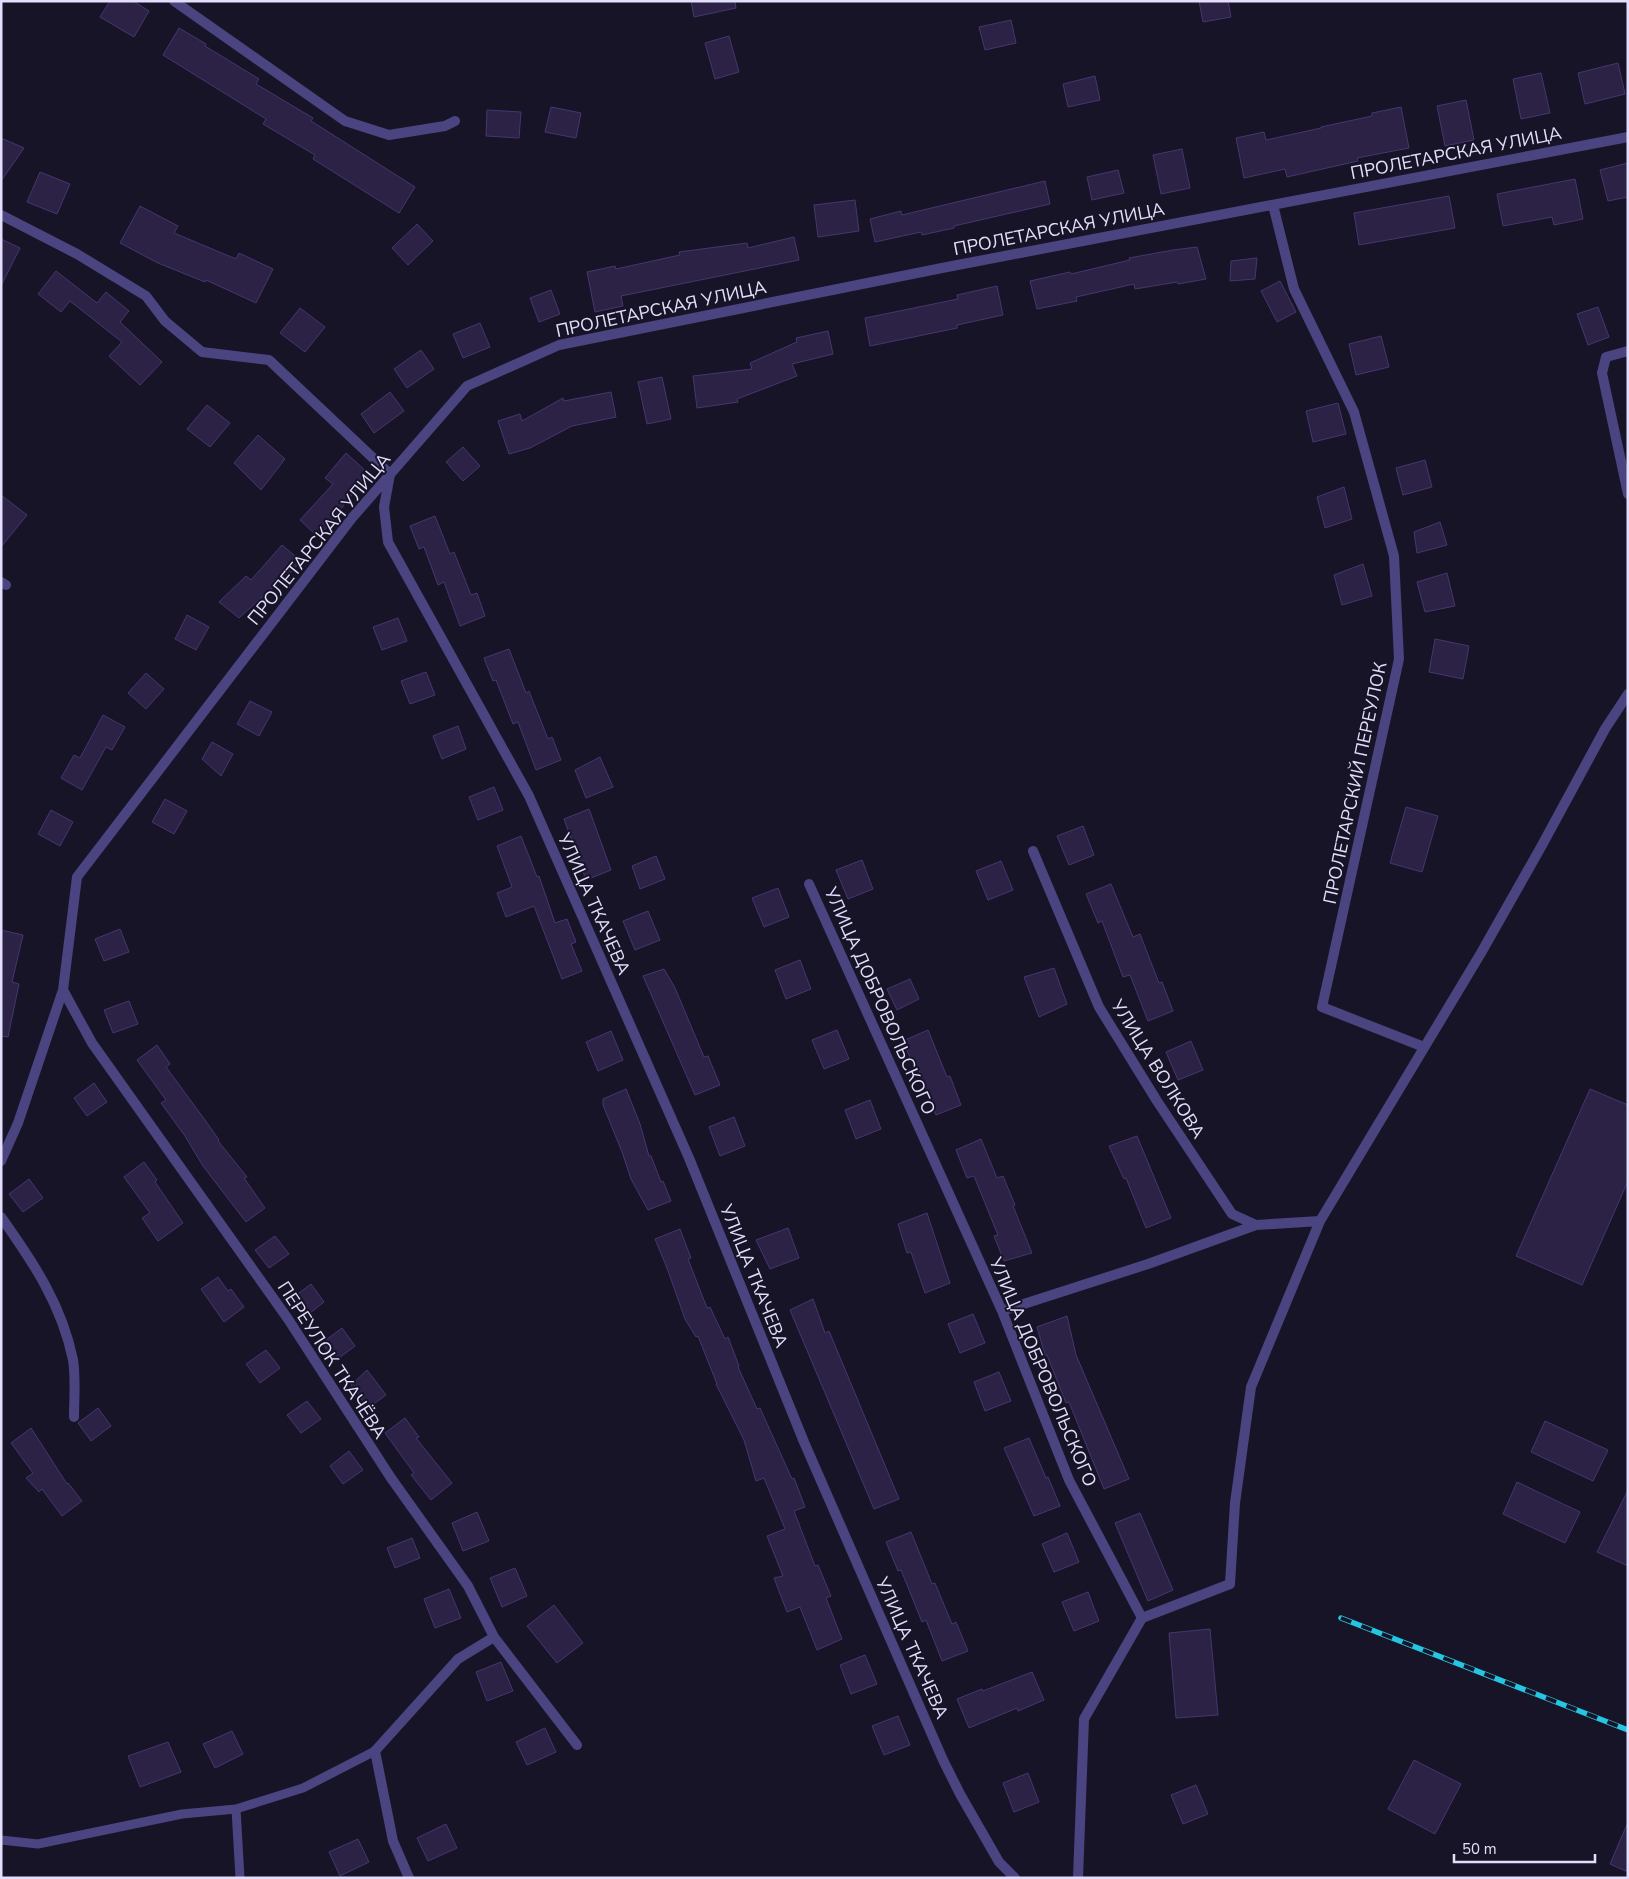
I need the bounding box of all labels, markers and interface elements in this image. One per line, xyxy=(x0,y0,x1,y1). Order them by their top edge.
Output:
street label: ПРОЛЕТАРСКАЯ УЛИЦА xyxy=(1348,121,1564,185)
street label: ПРОЛЕТАРСКАЯ УЛИЦА xyxy=(951,197,1167,261)
street label: ПРОЛЕТАРСКАЯ УЛИЦА xyxy=(554,275,768,343)
street label: ПРОЛЕТАРСКАЯ УЛИЦА xyxy=(242,448,396,630)
street label: ПРОЛЕТАРСКИЙ ПЕРЕУЛОК xyxy=(1318,659,1393,906)
street label: УЛИЦА ТКАЧЕВА xyxy=(552,829,636,979)
street label: УЛИЦА ДОБРОВОЛЬСКОГО xyxy=(818,882,941,1119)
street label: УЛИЦА ВОЛКОВА xyxy=(1105,994,1211,1143)
street label: УЛИЦА ТКАЧЕВА xyxy=(714,1200,794,1351)
street label: УЛИЦА ДОБРОВОЛЬСКОГО xyxy=(983,1253,1102,1490)
street label: ПЕРЕУЛОК ТКАЧЁВА xyxy=(272,1277,392,1443)
street label: УЛИЦА ТКАЧЕВА xyxy=(870,1573,954,1723)
scale bar xyxy=(1454,1832,1595,1864)
text: 50 m xyxy=(1462,1839,1497,1859)

